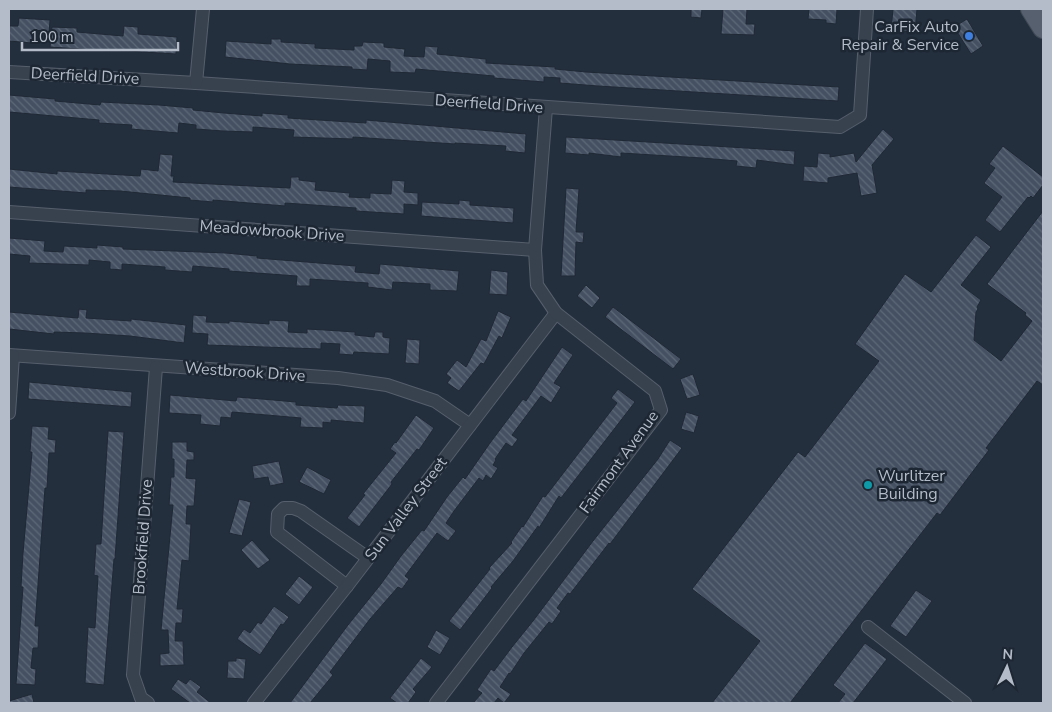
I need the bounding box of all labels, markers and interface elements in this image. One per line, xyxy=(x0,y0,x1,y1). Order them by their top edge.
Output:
place label: CarFix Auto Repair & Service xyxy=(841,16,959,56)
scale bar xyxy=(22,20,179,52)
text: 100 m xyxy=(30,27,74,47)
marker: CarFix Auto Repair & Service xyxy=(963,30,975,42)
street label: Deerfield Drive xyxy=(30,62,140,90)
street label: Deerfield Drive xyxy=(434,89,544,119)
street label: Meadowbrook Drive xyxy=(199,215,345,247)
street label: Westbrook Drive xyxy=(184,357,306,387)
street label: Fairmont Avenue xyxy=(574,406,664,518)
street label: Sun Valley Street xyxy=(360,452,452,565)
place label: Wurlitzer Building xyxy=(878,465,945,505)
street label: Brookfield Drive xyxy=(128,479,158,595)
marker: Wurlitzer Building xyxy=(862,479,874,491)
north arrow xyxy=(982,642,1032,692)
text: N xyxy=(1002,645,1014,664)

